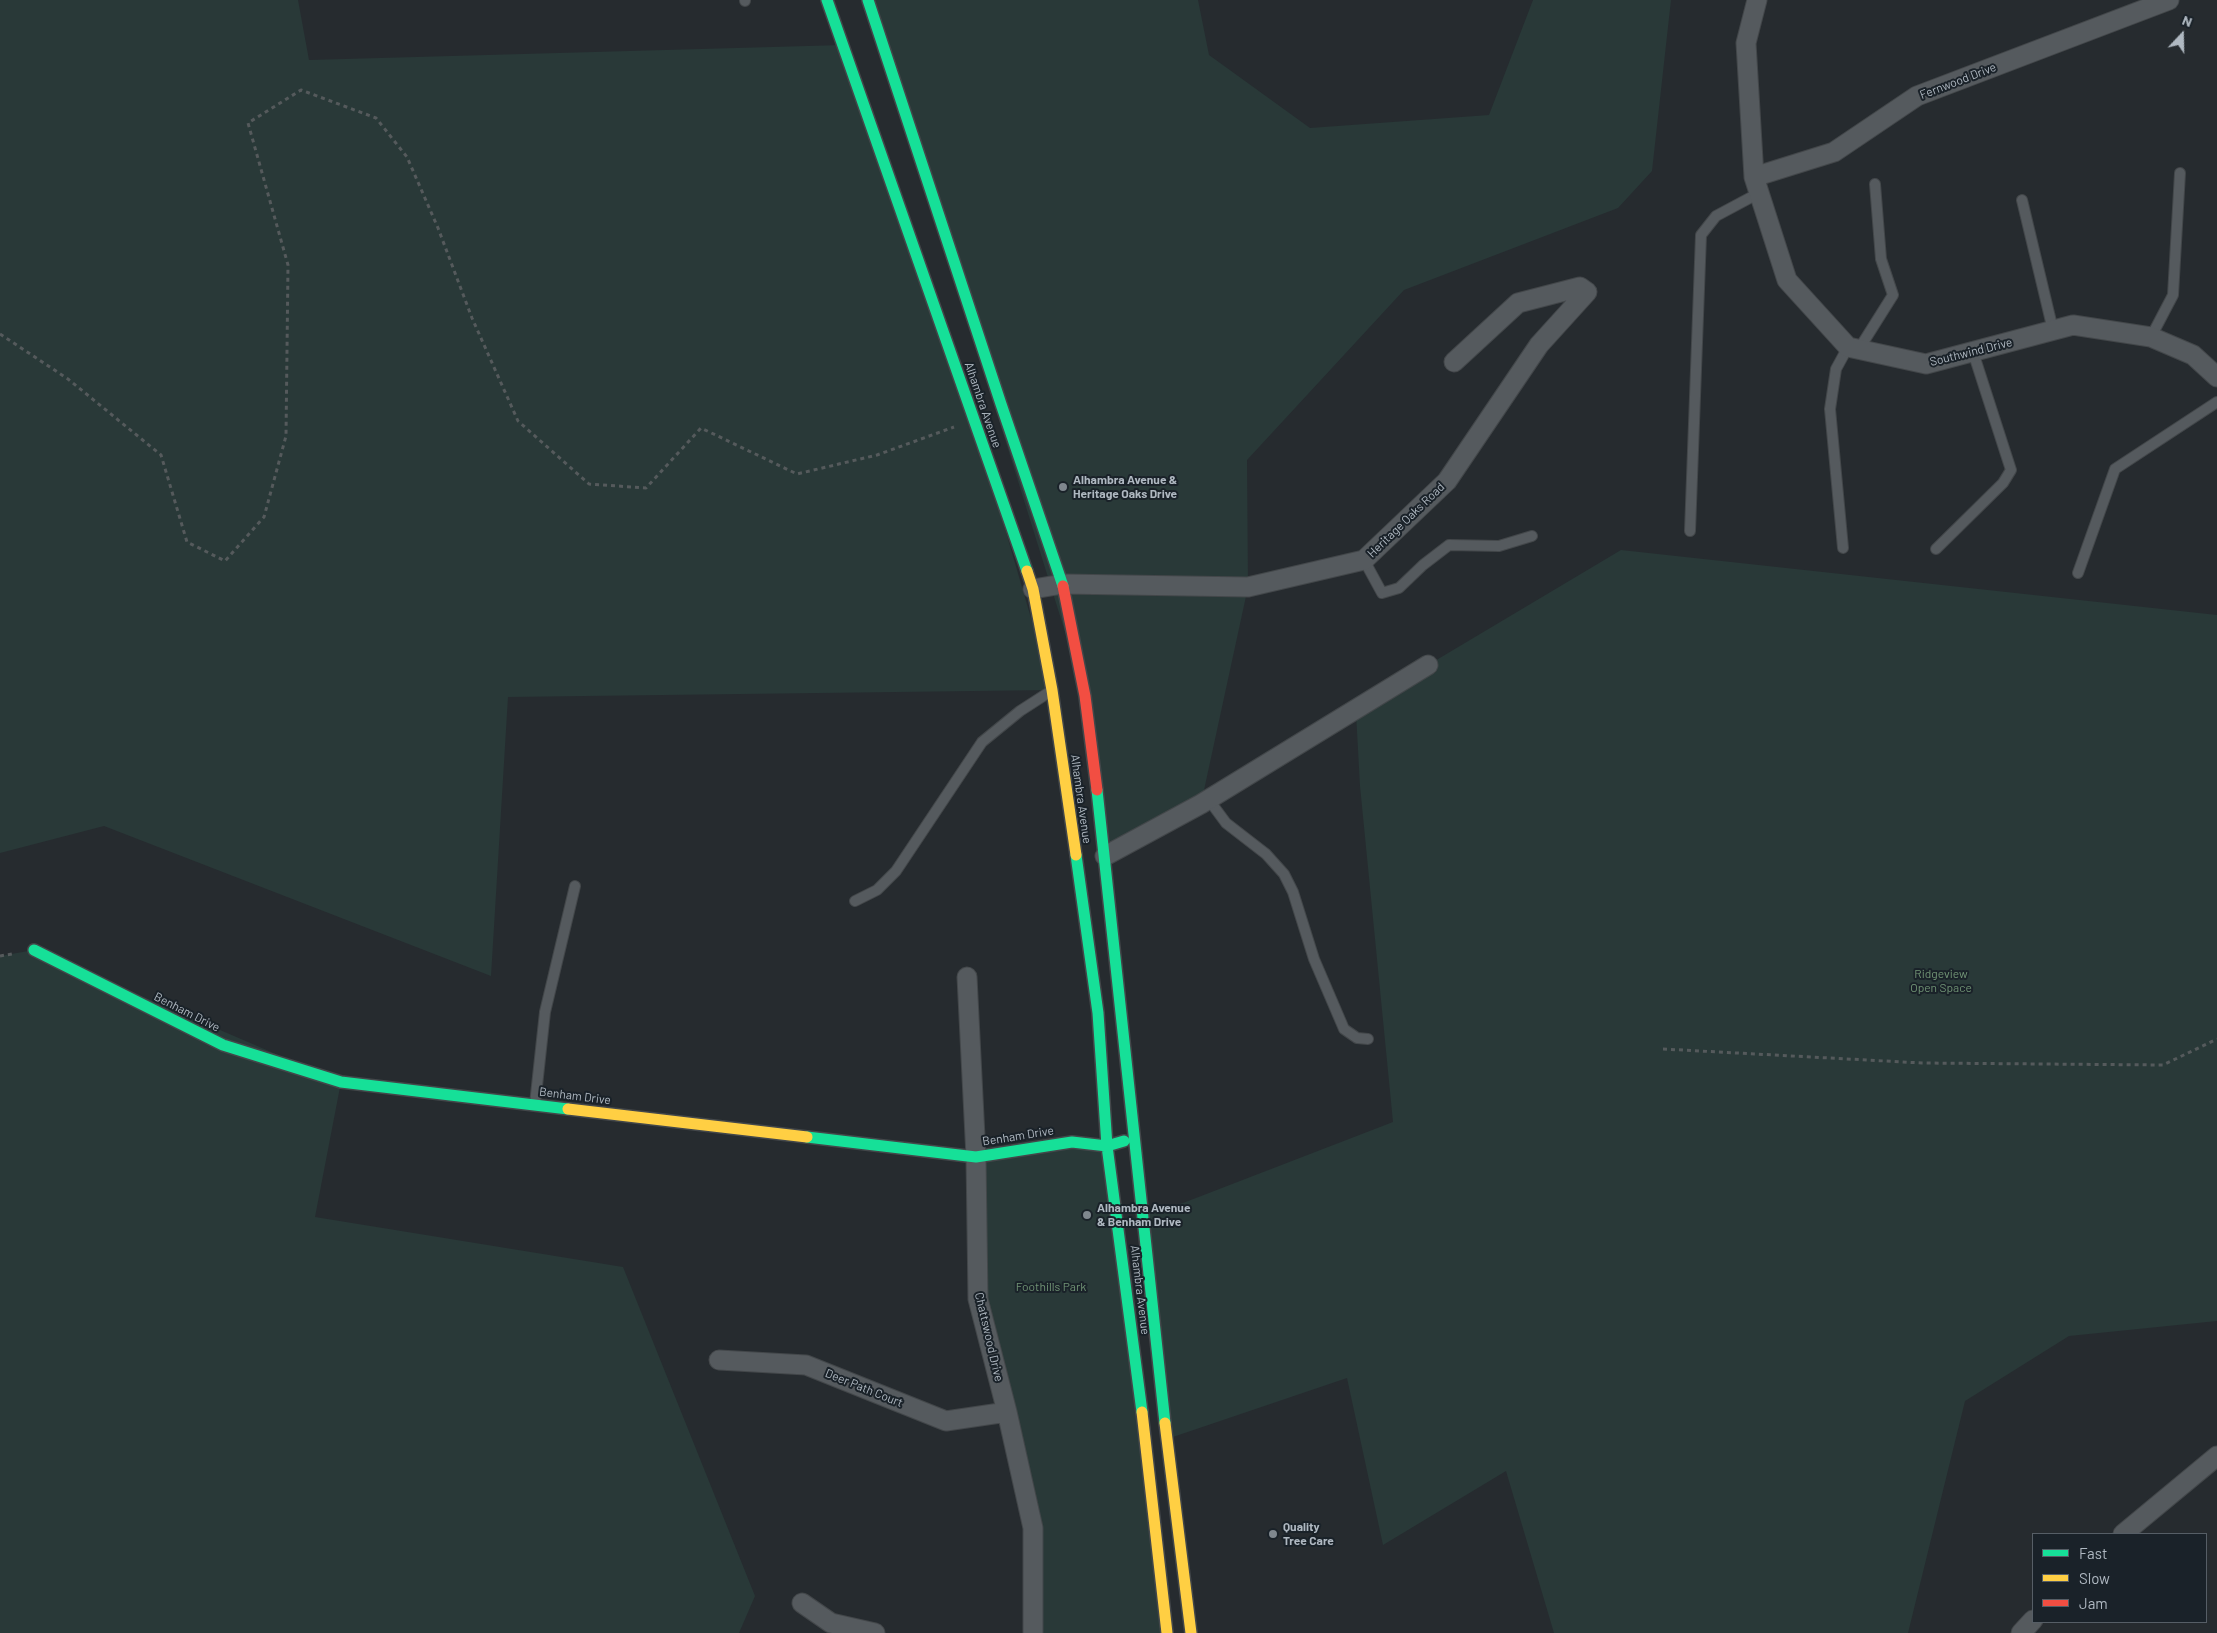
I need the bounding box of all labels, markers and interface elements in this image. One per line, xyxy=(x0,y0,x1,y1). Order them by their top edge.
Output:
north arrow xyxy=(2157,10,2207,60)
text: N xyxy=(2180,11,2195,30)
street label: Fernwood Drive xyxy=(1918,60,1998,102)
street label: Southwind Drive xyxy=(1928,335,2014,369)
street label: Alhambra Avenue xyxy=(962,360,1004,450)
place label: Alhambra Avenue & Heritage Oaks Drive xyxy=(1073,473,1177,501)
street label: Heritage Oaks Road xyxy=(1364,480,1448,560)
marker: Alhambra Avenue & Heritage Oaks Drive xyxy=(1057,481,1069,493)
street label: Alhambra Avenue xyxy=(1068,753,1094,845)
park label: Ridgeview Open Space xyxy=(1910,967,1972,995)
street label: Benham Drive xyxy=(152,989,222,1035)
street label: Benham Drive xyxy=(538,1084,612,1108)
street label: Benham Drive xyxy=(981,1123,1055,1149)
place label: Alhambra Avenue & Benham Drive xyxy=(1097,1201,1190,1229)
marker: Alhambra Avenue & Benham Drive xyxy=(1081,1209,1093,1221)
street label: Alhambra Avenue xyxy=(1127,1244,1153,1336)
park label: Foothills Park xyxy=(1016,1280,1086,1294)
street label: Chattswood Drive xyxy=(972,1291,1006,1383)
street label: Deer Path Court xyxy=(823,1366,905,1410)
place label: Quality Tree Care xyxy=(1283,1520,1334,1548)
marker: Quality Tree Care xyxy=(1267,1528,1279,1540)
legend xyxy=(2032,1533,2207,1623)
text: Fast xyxy=(2079,1544,2107,1562)
text: Slow xyxy=(2079,1569,2110,1587)
text: Jam xyxy=(2079,1594,2108,1612)

